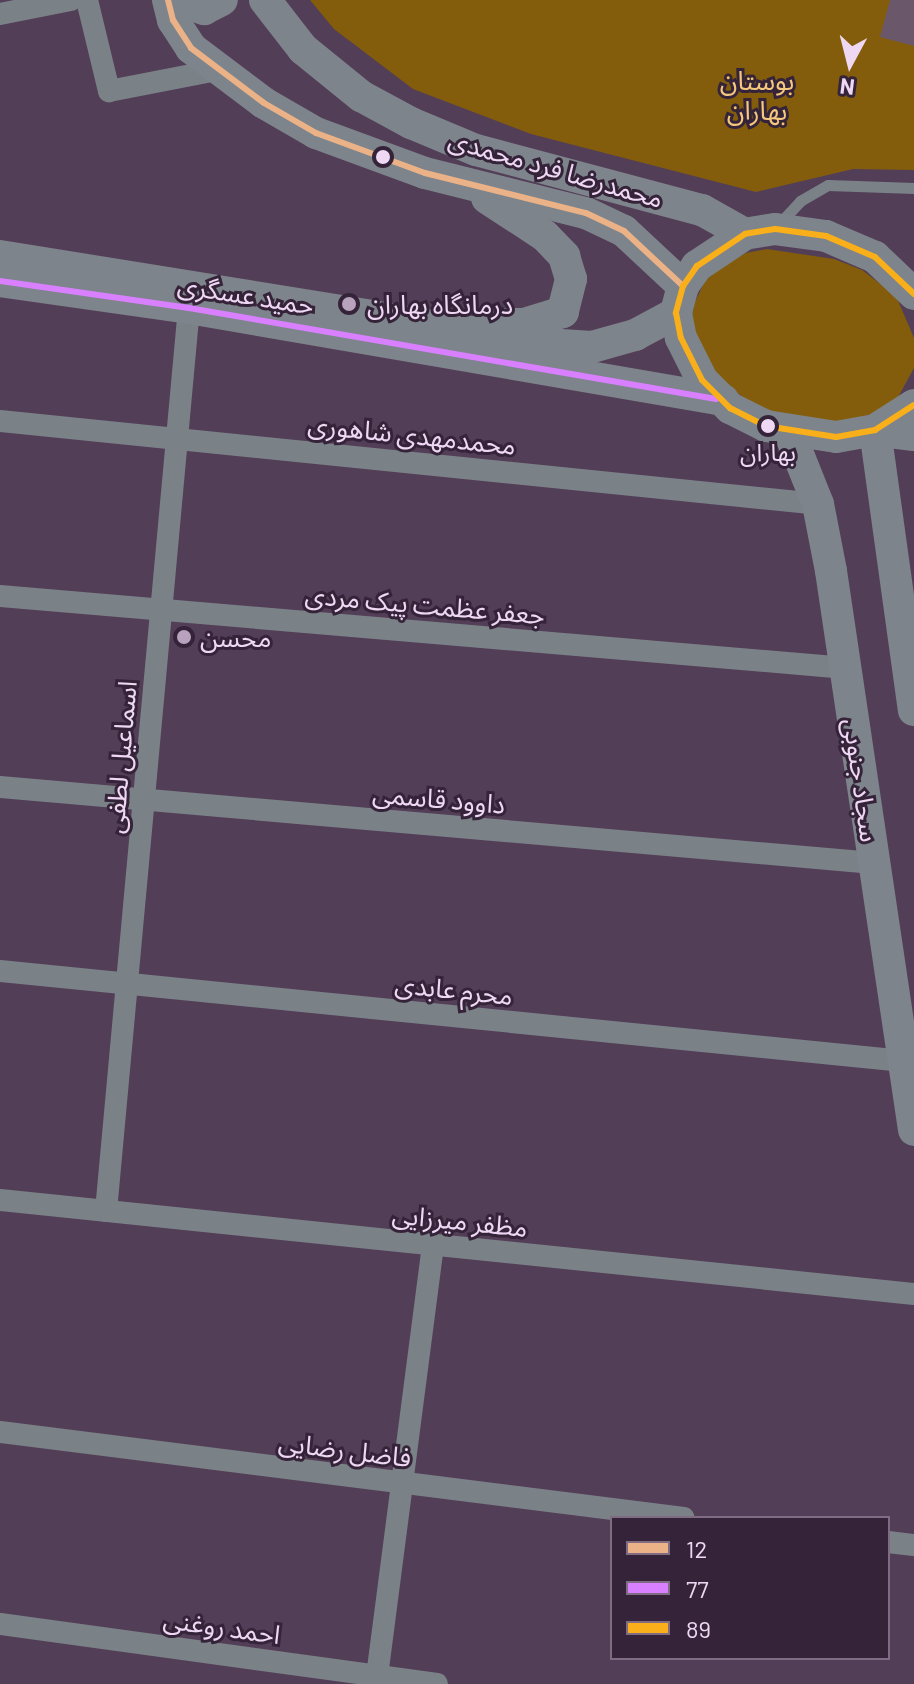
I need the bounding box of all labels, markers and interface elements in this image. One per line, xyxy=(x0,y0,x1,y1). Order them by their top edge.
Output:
north arrow xyxy=(810,24,890,104)
park label: بوستان بهاران xyxy=(720,64,794,126)
text: N xyxy=(838,74,856,102)
street label: محمدرضا فرد محمدی xyxy=(445,122,667,214)
unlabelled marker xyxy=(375,149,391,165)
street label: حمید عسگری xyxy=(176,268,316,320)
place label: درمانگاه بهاران xyxy=(367,288,513,320)
marker: درمانگاه بهاران xyxy=(338,293,360,315)
street label: محمدمهدی شاهوری xyxy=(306,408,518,460)
marker: بهاران xyxy=(760,418,776,434)
place label: بهاران xyxy=(740,438,796,466)
street label: جعفر عظمت پیک مردی xyxy=(304,578,546,630)
place label: محسن xyxy=(200,621,271,653)
marker: محسن xyxy=(175,628,193,646)
street label: اسماعیل لطفی xyxy=(98,679,142,835)
street label: سجاد جنوبی xyxy=(838,716,886,844)
street label: داوود قاسمی xyxy=(371,777,507,819)
street label: محرم عابدی xyxy=(393,967,515,1011)
street label: مظفر میرزایی xyxy=(391,1197,529,1243)
street label: فاضل رضایی xyxy=(277,1425,413,1473)
legend xyxy=(610,1516,890,1660)
text: 12 xyxy=(686,1534,707,1563)
text: 77 xyxy=(686,1574,709,1603)
street label: احمد روغنی xyxy=(161,1602,283,1650)
text: 89 xyxy=(686,1614,711,1643)

